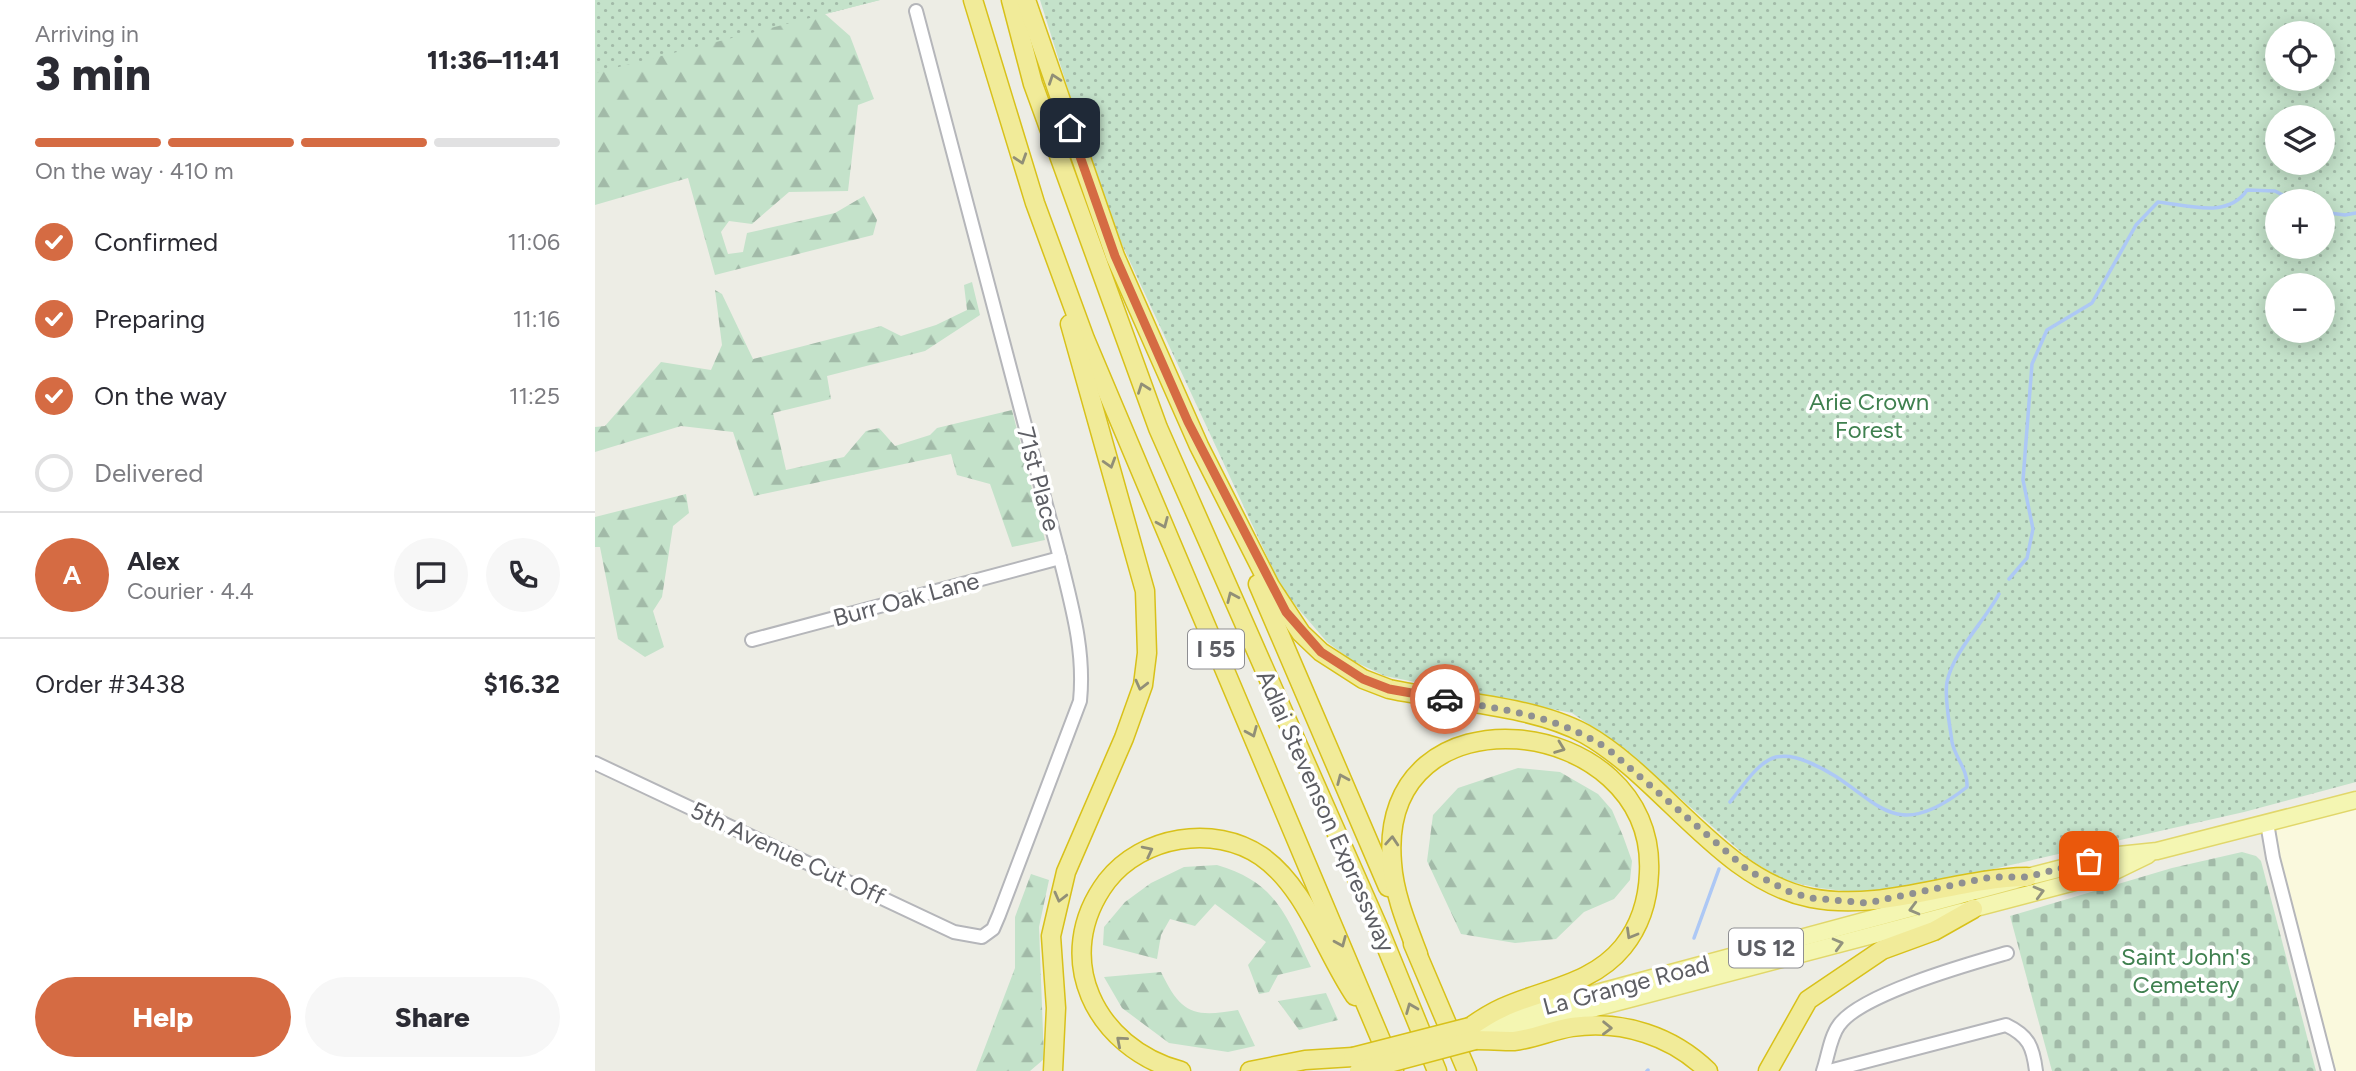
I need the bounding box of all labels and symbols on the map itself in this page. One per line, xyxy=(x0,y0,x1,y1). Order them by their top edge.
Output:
one-way arrow xyxy=(1048,74,1062,86)
pin xyxy=(1040,98,1100,158)
one-way arrow xyxy=(1013,153,1028,165)
one-way arrow xyxy=(1137,382,1151,394)
park label: Arie Crown Forest xyxy=(1809,387,1929,444)
street label: 71st Place xyxy=(1011,424,1067,534)
one-way arrow xyxy=(1101,457,1116,469)
one-way arrow xyxy=(1154,516,1168,528)
street label: Burr Oak Lane xyxy=(830,566,982,632)
one-way arrow xyxy=(1226,592,1240,604)
road number: I 55 xyxy=(1188,629,1244,668)
courier xyxy=(1410,664,1480,734)
street label: Adlai Stevenson Expressway xyxy=(1251,666,1402,957)
one-way arrow xyxy=(1135,679,1149,691)
one-way arrow xyxy=(1243,726,1257,738)
one-way arrow xyxy=(1554,740,1566,754)
one-way arrow xyxy=(1336,774,1350,786)
street label: 5th Avenue Cut Off xyxy=(686,795,890,911)
pin xyxy=(2059,831,2119,891)
one-way arrow xyxy=(1384,835,1399,846)
one-way arrow xyxy=(1141,845,1153,859)
one-way arrow xyxy=(2033,886,2045,900)
one-way arrow xyxy=(1054,891,1068,903)
one-way arrow xyxy=(1908,901,1920,915)
one-way arrow xyxy=(1626,926,1639,939)
road number: US 12 xyxy=(1729,928,1803,967)
one-way arrow xyxy=(1332,935,1346,947)
one-way arrow xyxy=(1832,938,1844,952)
park label: Saint John's Cemetery xyxy=(2121,942,2251,999)
street label: La Grange Road xyxy=(1540,949,1712,1021)
one-way arrow xyxy=(1405,1002,1419,1014)
one-way arrow xyxy=(1601,1020,1612,1035)
one-way arrow xyxy=(1116,1037,1129,1049)

